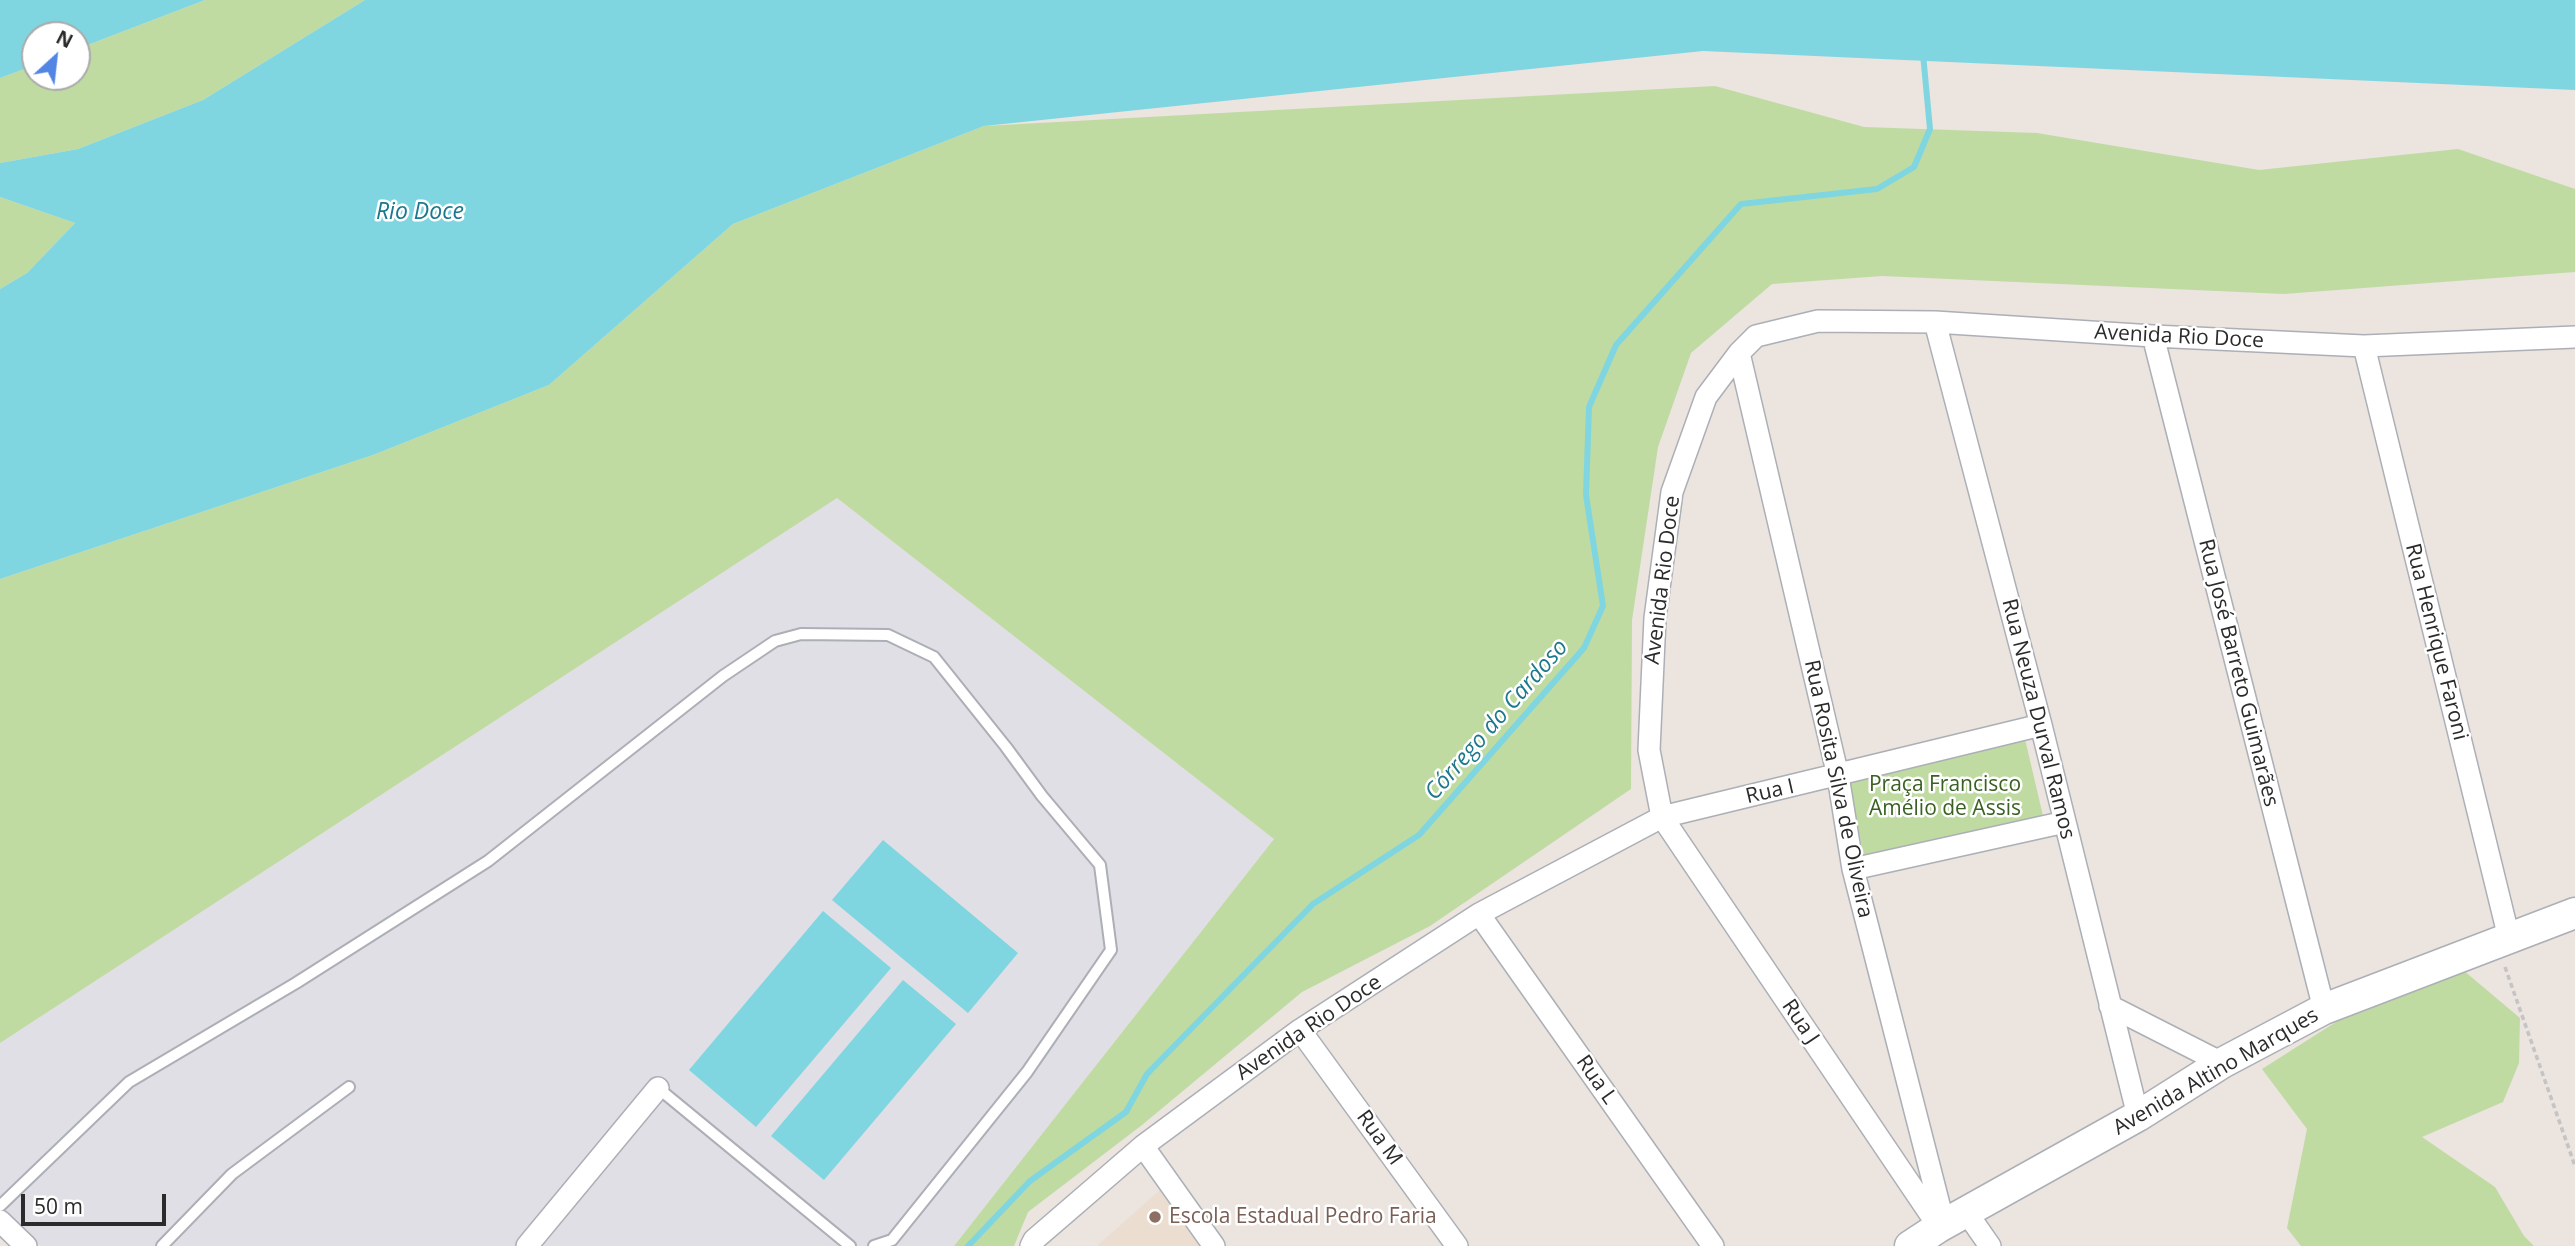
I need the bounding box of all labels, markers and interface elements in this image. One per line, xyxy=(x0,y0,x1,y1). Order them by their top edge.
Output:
north arrow xyxy=(21,21,91,91)
text: N xyxy=(52,24,77,54)
water label: Rio Doce xyxy=(376,198,464,226)
street label: Avenida Rio Doce xyxy=(2094,320,2264,354)
street label: Avenida Rio Doce xyxy=(1640,494,1686,666)
street label: Rua José Barreto Guimarães xyxy=(2193,537,2283,809)
street label: Rua Henrique Faroni xyxy=(2399,541,2473,743)
street label: Rua Neuza Durval Ramos xyxy=(1996,596,2080,842)
water label: Córrego do Cardoso xyxy=(1420,634,1574,806)
street label: Rua Rosita Silva de Oliveira xyxy=(1798,658,1878,920)
park label: Praça Francisco Amélio de Assis xyxy=(1869,772,2021,822)
street label: Rua I xyxy=(1743,774,1797,810)
street label: Avenida Rio Doce xyxy=(1232,970,1386,1086)
street label: Rua J xyxy=(1776,995,1824,1049)
street label: Avenida Altino Marques xyxy=(2109,1003,2323,1141)
street label: Rua L xyxy=(1570,1051,1622,1109)
street label: Rua M xyxy=(1351,1106,1407,1170)
scale bar xyxy=(24,1180,170,1224)
text: 50 m xyxy=(34,1192,83,1220)
place label: Escola Estadual Pedro Faria xyxy=(1169,1204,1437,1230)
marker: Escola Estadual Pedro Faria xyxy=(1147,1209,1163,1225)

